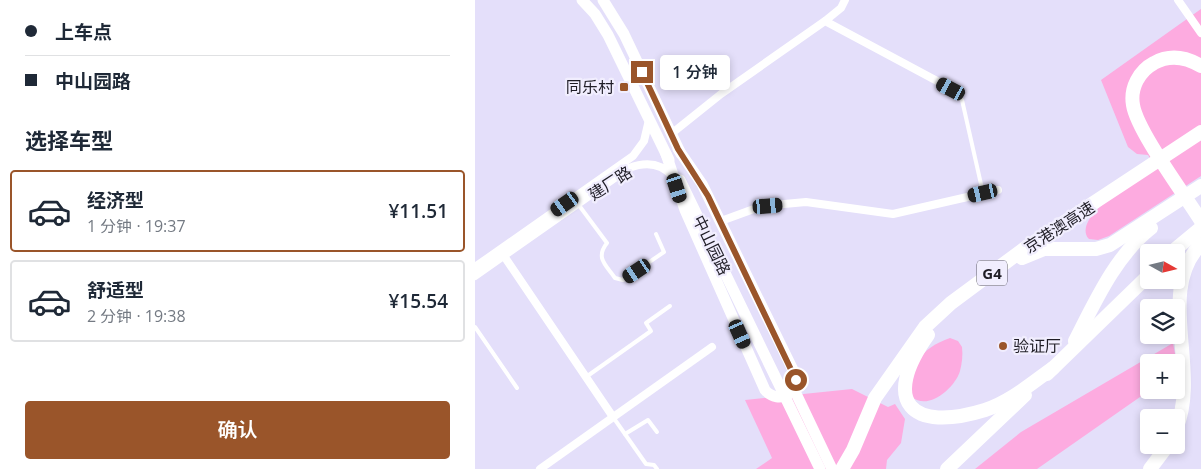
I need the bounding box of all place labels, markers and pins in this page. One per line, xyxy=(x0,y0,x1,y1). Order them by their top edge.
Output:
place label: 同乐村 xyxy=(566,76,614,98)
marker: 同乐村 xyxy=(618,81,630,93)
place label: 验证厅 xyxy=(1013,335,1061,357)
marker: 验证厅 xyxy=(997,340,1009,352)

